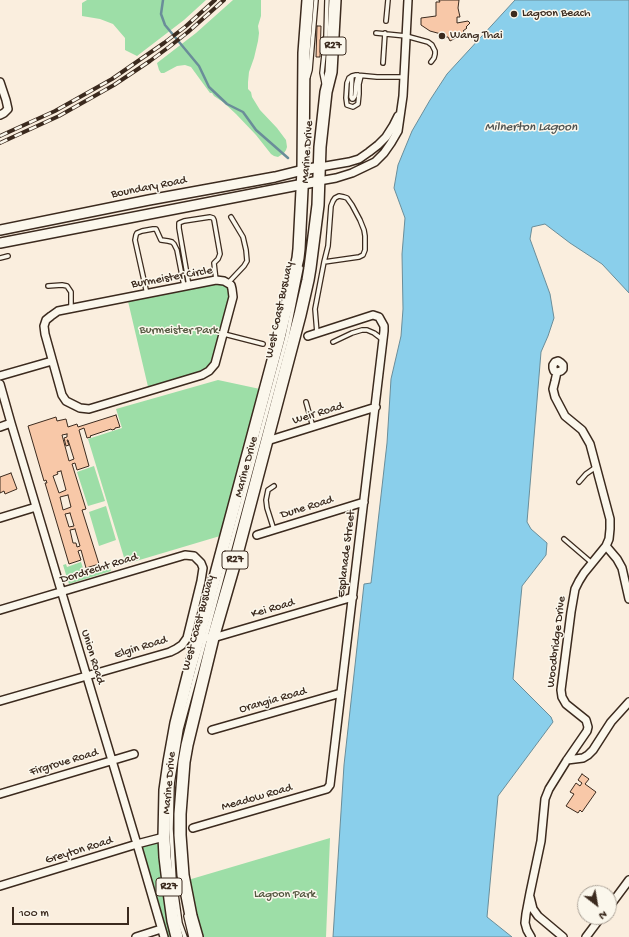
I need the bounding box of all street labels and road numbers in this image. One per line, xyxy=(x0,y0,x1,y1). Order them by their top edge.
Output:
road number: R27 xyxy=(320,37,346,55)
street label: Marine Drive xyxy=(299,120,317,184)
street label: Boundary Road xyxy=(110,174,188,202)
street label: West Coast Busway xyxy=(263,260,297,360)
street label: Burmeister Circle xyxy=(130,264,214,292)
street label: Weir Road xyxy=(291,399,345,429)
street label: Marine Drive xyxy=(232,435,262,499)
street label: Dune Road xyxy=(279,493,335,523)
street label: Esplanade Street xyxy=(335,510,359,598)
street label: Dordrecht Road xyxy=(59,550,139,588)
road number: R27 xyxy=(222,551,248,569)
street label: West Coast Busway xyxy=(179,574,219,672)
street label: Kei Road xyxy=(250,596,296,622)
street label: Woodbridge Drive xyxy=(544,596,570,688)
street label: Union Road xyxy=(77,628,107,686)
street label: Elgin Road xyxy=(113,633,169,663)
street label: Orangia Road xyxy=(238,685,308,717)
street label: Firgrove Road xyxy=(28,746,100,780)
street label: Marine Drive xyxy=(160,751,180,815)
street label: Meadow Road xyxy=(220,781,294,815)
street label: Greyton Road xyxy=(44,834,114,868)
road number: R27 xyxy=(156,878,182,896)

